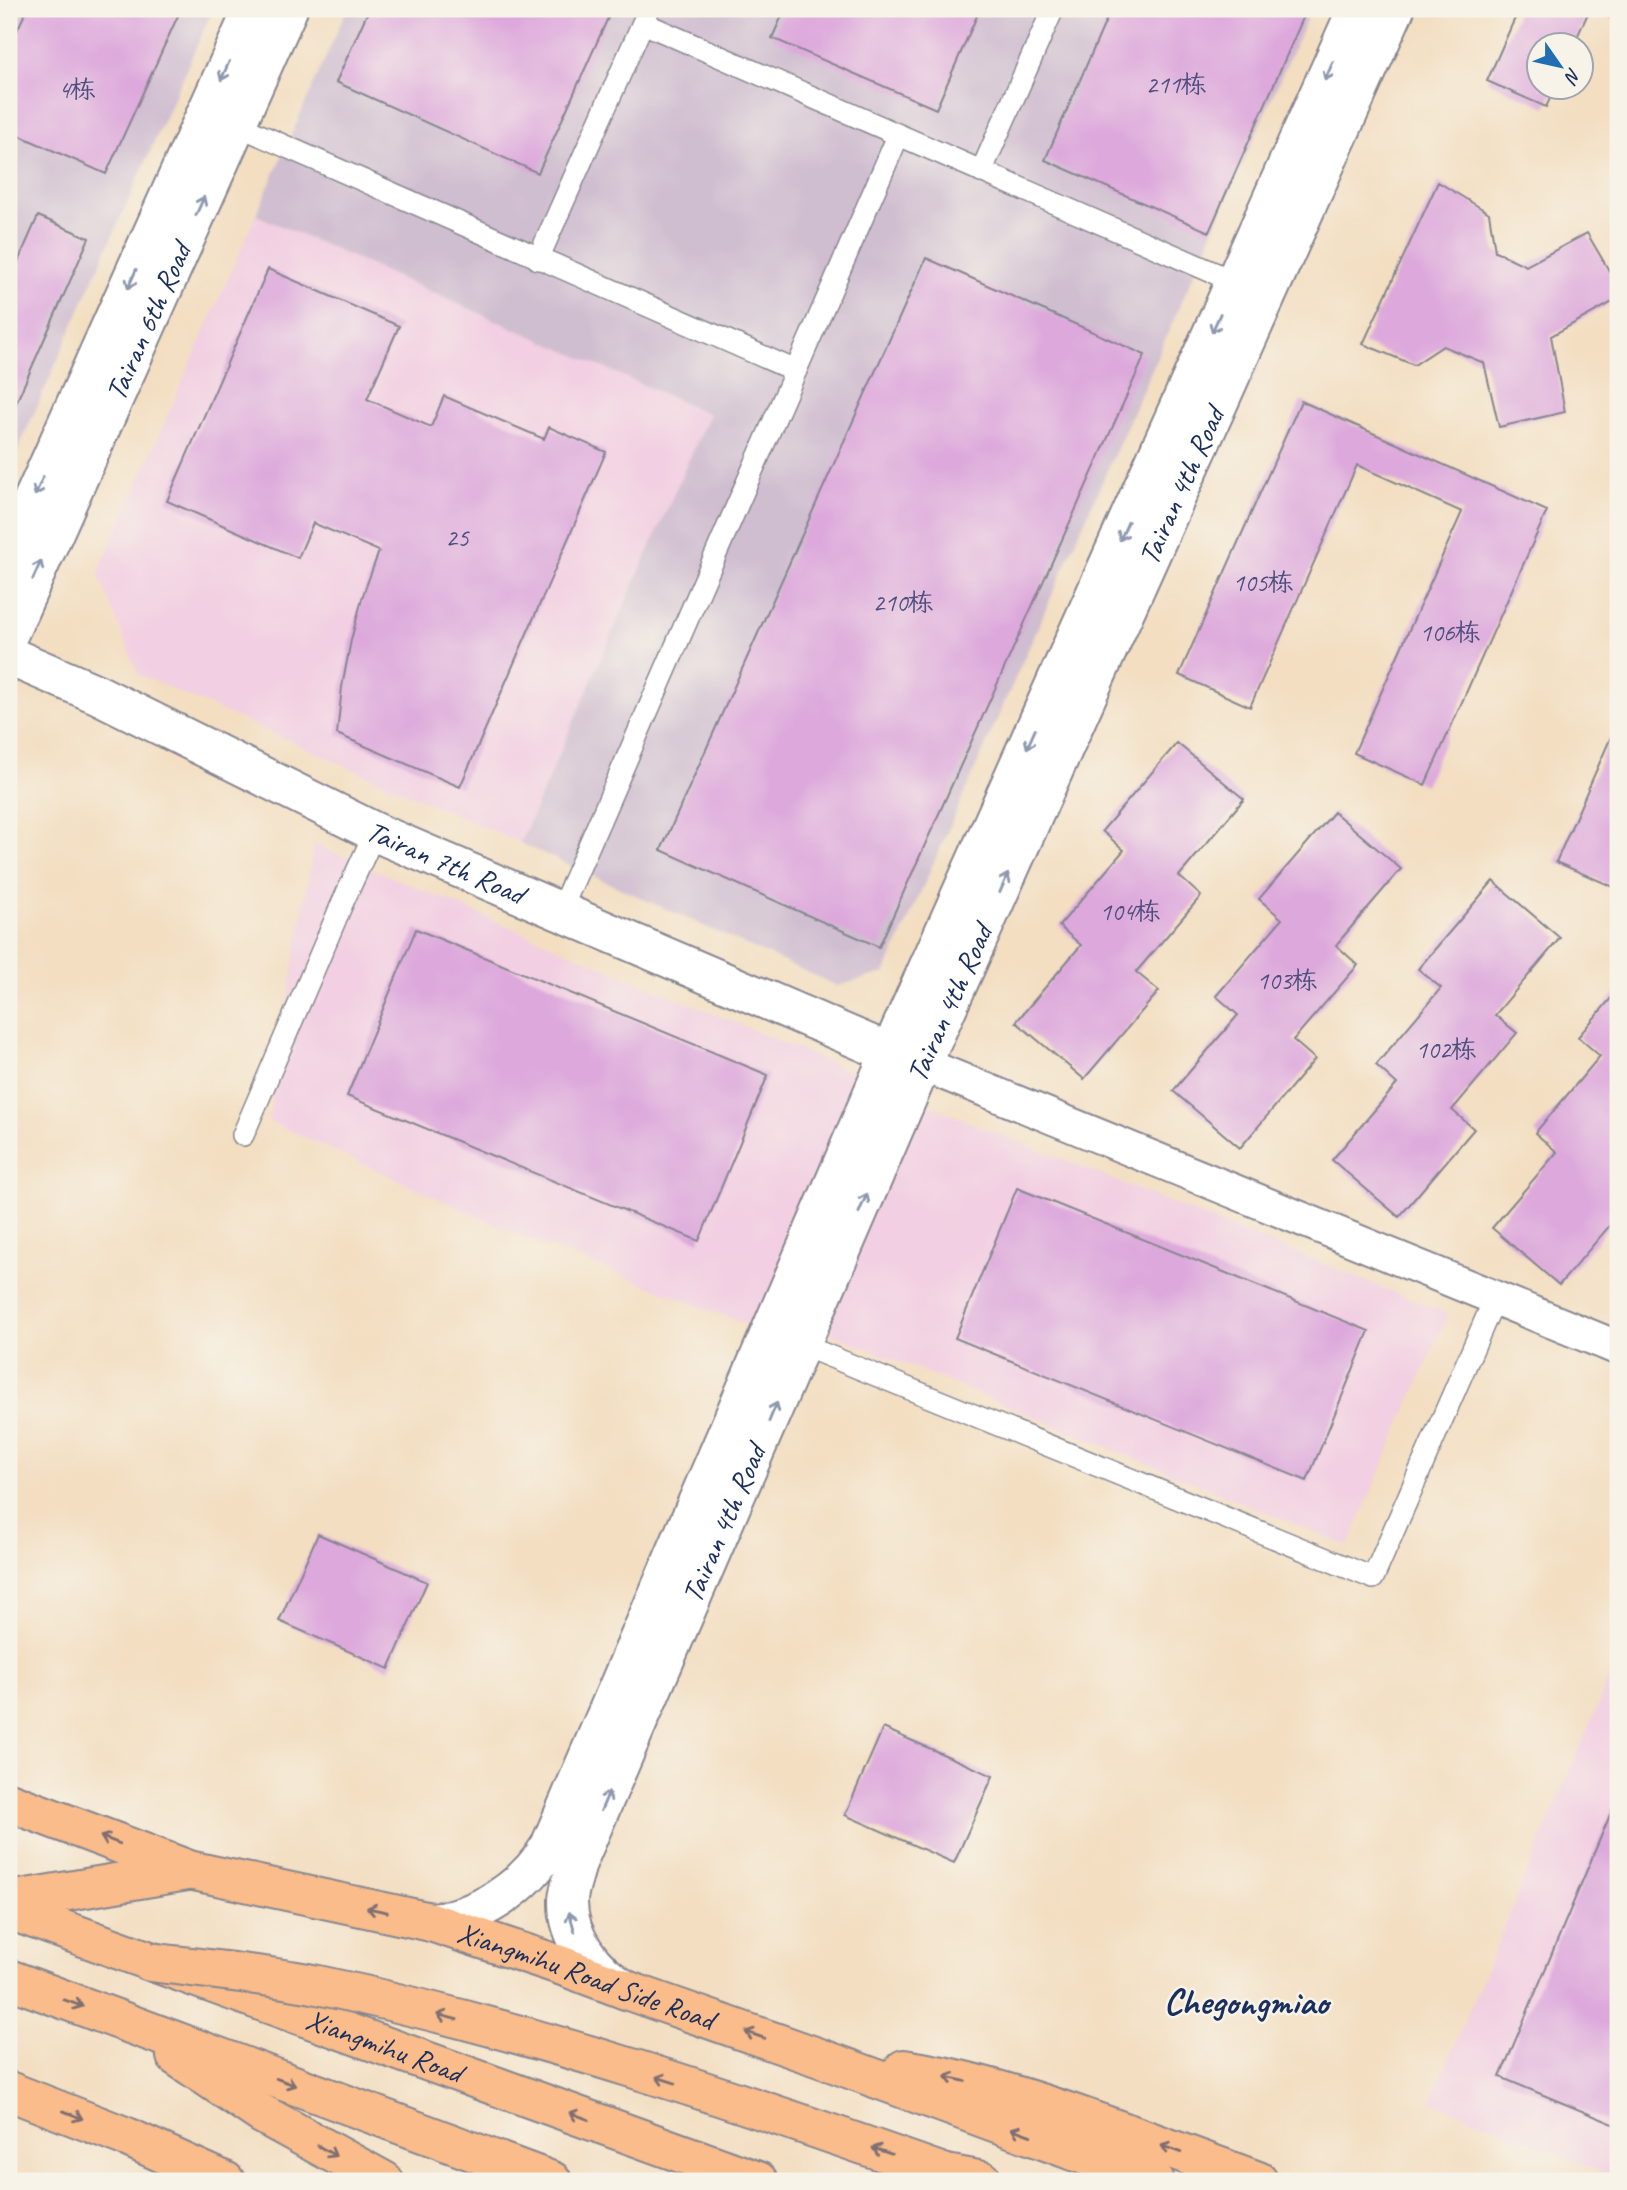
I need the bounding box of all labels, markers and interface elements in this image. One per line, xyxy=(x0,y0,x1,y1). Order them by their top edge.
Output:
north arrow xyxy=(1526,32,1596,102)
one-way arrow xyxy=(218,60,231,81)
one-way arrow xyxy=(1322,60,1335,81)
text: N xyxy=(1558,63,1587,89)
house number: 211栋 xyxy=(1145,68,1207,101)
house number: 4栋 xyxy=(58,73,96,106)
one-way arrow xyxy=(194,196,207,217)
street label: Tairan 6th Road xyxy=(97,233,202,406)
one-way arrow xyxy=(125,267,138,289)
one-way arrow xyxy=(1209,312,1222,334)
street label: Tairan 4th Road xyxy=(1129,398,1235,570)
one-way arrow xyxy=(32,475,45,496)
one-way arrow xyxy=(1117,520,1130,541)
house number: 25 xyxy=(445,521,470,554)
one-way arrow xyxy=(31,560,44,581)
house number: 105栋 xyxy=(1232,566,1294,599)
house number: 210栋 xyxy=(872,586,934,619)
house number: 106栋 xyxy=(1419,616,1481,649)
one-way arrow xyxy=(1024,728,1037,749)
street label: Tairan 7th Road xyxy=(360,812,534,915)
one-way arrow xyxy=(998,873,1011,894)
house number: 104栋 xyxy=(1099,895,1161,928)
street label: Tairan 4th Road xyxy=(898,915,1003,1088)
house number: 103栋 xyxy=(1256,964,1318,997)
house number: 102栋 xyxy=(1415,1033,1477,1066)
one-way arrow xyxy=(857,1193,870,1214)
one-way arrow xyxy=(767,1402,780,1423)
street label: Tairan 4th Road xyxy=(673,1435,776,1608)
one-way arrow xyxy=(599,1791,612,1812)
one-way arrow xyxy=(99,1833,121,1846)
one-way arrow xyxy=(366,1903,389,1916)
one-way arrow xyxy=(565,1911,578,1934)
street label: Xiangmihu Road Side Road xyxy=(453,1913,723,2040)
district label: Chegongmiao xyxy=(1164,1978,1332,2025)
one-way arrow xyxy=(61,1997,83,2010)
street label: Xiangmihu Road xyxy=(301,2000,471,2093)
one-way arrow xyxy=(436,2009,458,2022)
one-way arrow xyxy=(745,2028,767,2040)
one-way arrow xyxy=(655,2072,677,2085)
one-way arrow xyxy=(944,2072,967,2085)
one-way arrow xyxy=(275,2077,296,2089)
one-way arrow xyxy=(61,2109,83,2122)
one-way arrow xyxy=(568,2109,590,2122)
one-way arrow xyxy=(1011,2125,1033,2137)
one-way arrow xyxy=(1161,2142,1183,2155)
one-way arrow xyxy=(871,2144,893,2156)
one-way arrow xyxy=(316,2145,337,2158)

